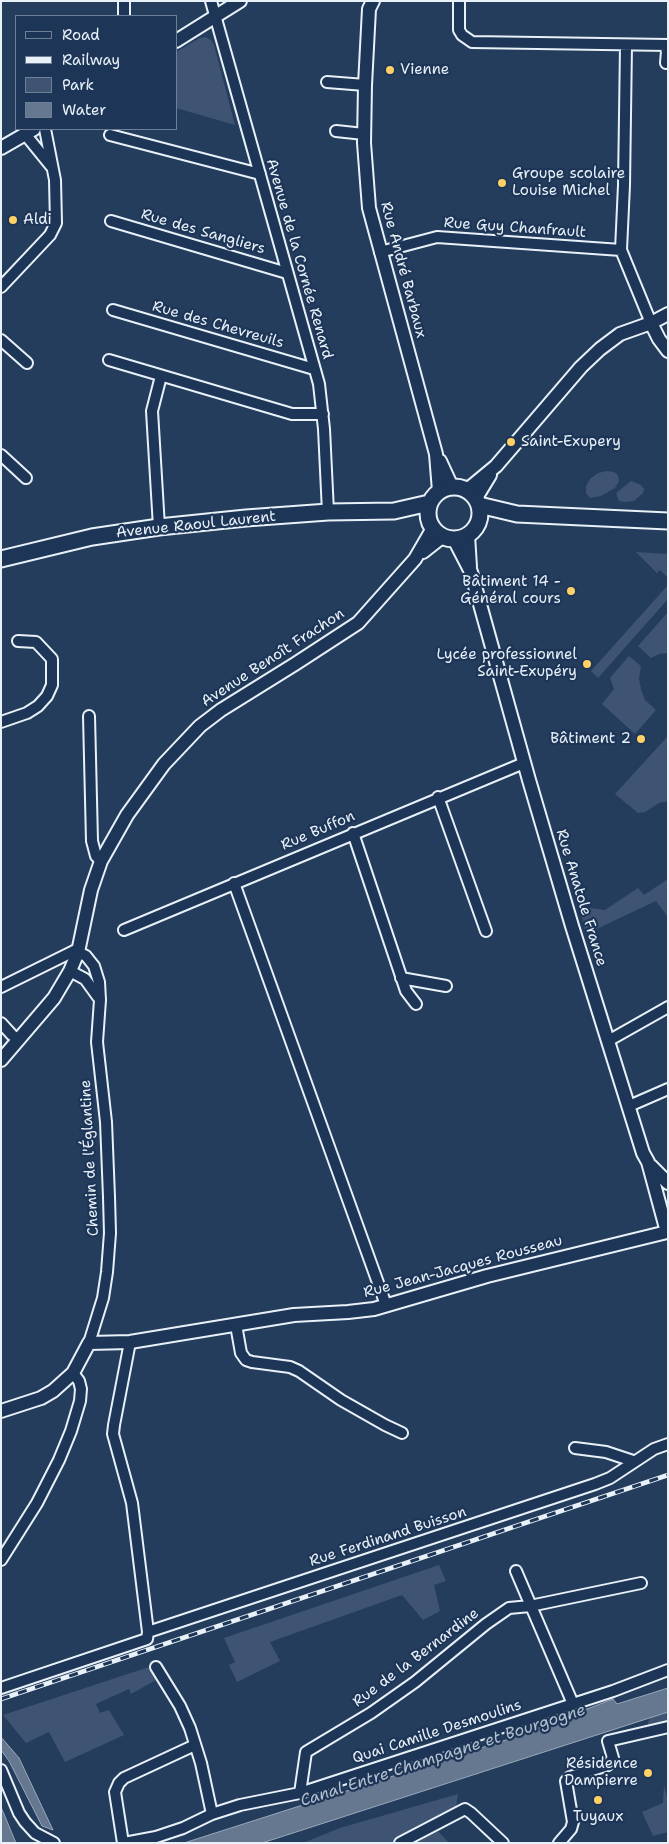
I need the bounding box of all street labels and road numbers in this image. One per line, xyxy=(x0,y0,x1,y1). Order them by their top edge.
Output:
street label: Avenue de la Cornée Renard xyxy=(262,157,336,361)
street label: Rue André Barbaux xyxy=(376,200,430,340)
street label: Rue des Sangliers xyxy=(139,206,267,258)
street label: Rue Guy Chanfrault xyxy=(443,214,587,242)
street label: Rue des Chevreuils xyxy=(150,298,286,352)
street label: Avenue Raoul Laurent xyxy=(115,508,277,542)
street label: Avenue Benoît Frachon xyxy=(198,605,348,711)
street label: Rue Buffon xyxy=(278,807,358,855)
street label: Rue Anatole France xyxy=(552,827,610,969)
street label: Chemin de l'Églantine xyxy=(77,1079,103,1237)
street label: Rue Jean-Jacques Rousseau xyxy=(362,1232,564,1302)
street label: Rue Ferdinand Buisson xyxy=(307,1503,469,1571)
street label: Rue de la Bernardine xyxy=(349,1605,483,1711)
street label: Quai Camille Desmoulins xyxy=(350,1696,524,1768)

